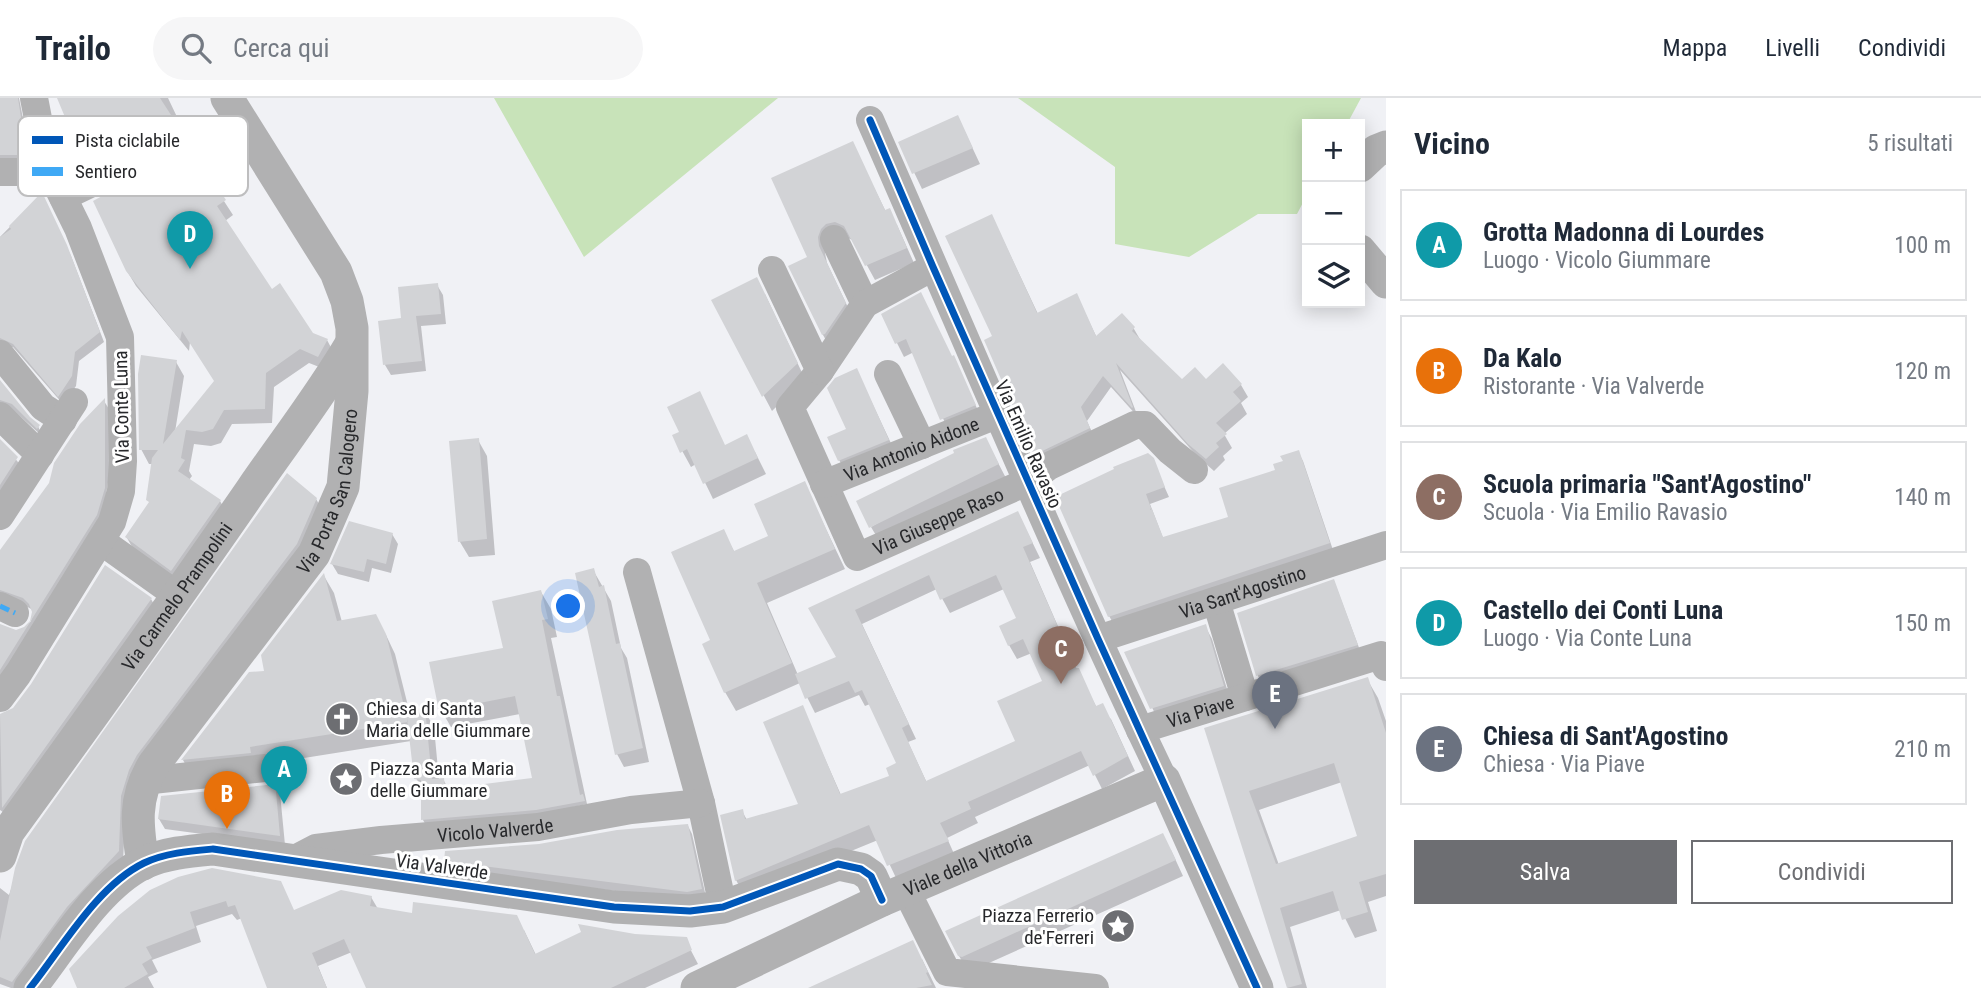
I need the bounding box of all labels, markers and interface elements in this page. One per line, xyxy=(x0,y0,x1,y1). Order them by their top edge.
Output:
search box xyxy=(153,17,643,80)
text: Trailo xyxy=(35,29,111,68)
icon: search xyxy=(177,29,215,67)
text: Cerca qui xyxy=(233,33,329,63)
text: Mappa xyxy=(1663,34,1727,62)
text: Livelli xyxy=(1765,34,1820,62)
text: Condividi xyxy=(1858,34,1946,62)
legend xyxy=(18,116,248,196)
map controls xyxy=(1302,119,1365,308)
button: + xyxy=(1302,119,1365,182)
text: Vicino xyxy=(1414,126,1490,161)
text: Pista ciclabile xyxy=(75,129,180,152)
text: 5 risultati xyxy=(1867,130,1953,157)
text: Sentiero xyxy=(75,160,137,183)
button: − xyxy=(1302,182,1365,245)
pin: D xyxy=(167,211,213,269)
text: Grotta Madonna di Lourdes xyxy=(1483,217,1764,247)
text: A xyxy=(1432,232,1446,259)
text: 100 m xyxy=(1894,232,1951,259)
button: layers xyxy=(1302,245,1365,308)
text: Luogo · Vicolo Giummare xyxy=(1483,247,1711,274)
text: Da Kalo xyxy=(1483,343,1562,373)
street label: Via Conte Luna xyxy=(109,350,134,464)
text: B xyxy=(1433,358,1445,385)
text: 120 m xyxy=(1894,358,1951,385)
text: Ristorante · Via Valverde xyxy=(1483,373,1704,400)
street label: Via Emilio Ravasio xyxy=(990,377,1067,512)
street label: Via Porta San Calogero xyxy=(292,408,362,579)
street label: Via Antonio Aidone xyxy=(841,412,982,487)
text: Scuola primaria "Sant'Agostino" xyxy=(1483,469,1811,499)
street label: Via Giuseppe Raso xyxy=(870,483,1007,560)
text: C xyxy=(1432,484,1446,511)
text: 140 m xyxy=(1894,484,1951,511)
text: Scuola · Via Emilio Ravasio xyxy=(1483,499,1728,526)
street label: Via Carmelo Prampolini xyxy=(117,518,237,676)
street label: Via Sant'Agostino xyxy=(1176,561,1309,624)
your location xyxy=(551,589,585,623)
text: Castello dei Conti Luna xyxy=(1483,595,1723,625)
text: D xyxy=(1433,610,1446,637)
text: 150 m xyxy=(1894,610,1951,637)
text: Luogo · Via Conte Luna xyxy=(1483,625,1692,652)
pin: C xyxy=(1038,626,1084,684)
pin: E xyxy=(1252,671,1298,729)
street label: Via Piave xyxy=(1164,690,1237,733)
place label: Chiesa di Santa Maria delle Giummare xyxy=(366,697,530,742)
church icon: Chiesa di Santa Maria delle Giummare xyxy=(323,700,361,738)
text: Chiesa di Sant'Agostino xyxy=(1483,721,1728,751)
text: E xyxy=(1433,736,1445,763)
text: 210 m xyxy=(1894,736,1951,763)
pin: A xyxy=(261,746,307,804)
text: Chiesa · Via Piave xyxy=(1483,751,1645,778)
place label: Piazza Santa Maria delle Giummare xyxy=(370,757,514,802)
place icon: Piazza Santa Maria delle Giummare xyxy=(327,760,365,798)
pin: B xyxy=(204,771,250,829)
street label: Vicolo Valverde xyxy=(436,813,555,847)
street label: Viale della Vittoria xyxy=(900,827,1036,901)
button: Salva xyxy=(1414,840,1677,904)
button: Condividi xyxy=(1691,840,1953,904)
street label: Via Valverde xyxy=(394,849,490,884)
place label: Piazza Ferrerio de'Ferreri xyxy=(982,904,1094,949)
place icon: Piazza Ferrerio de'Ferreri xyxy=(1099,907,1137,945)

